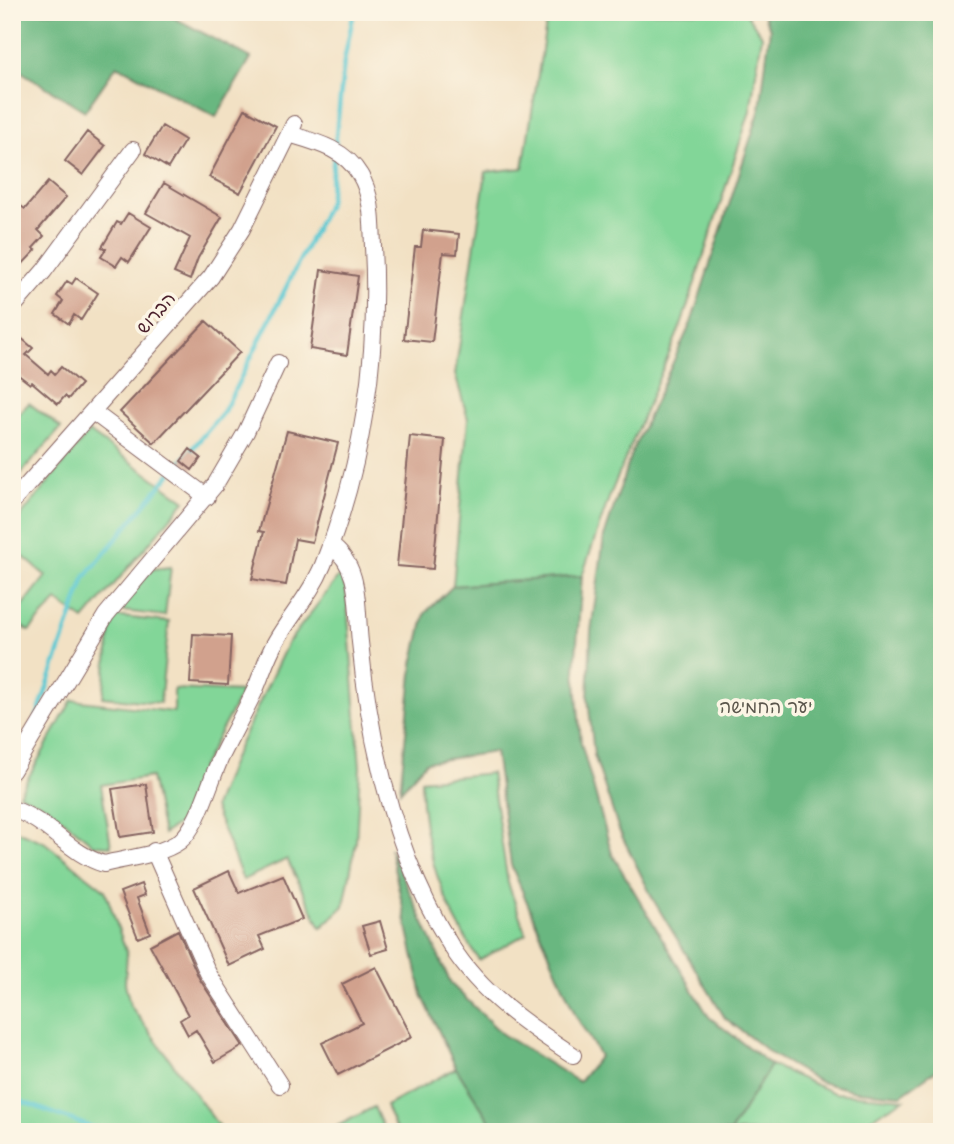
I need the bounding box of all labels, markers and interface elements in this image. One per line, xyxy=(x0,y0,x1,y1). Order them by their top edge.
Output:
street label: הברוש xyxy=(131,287,181,339)
park label: יער החמישה xyxy=(720,695,812,719)

